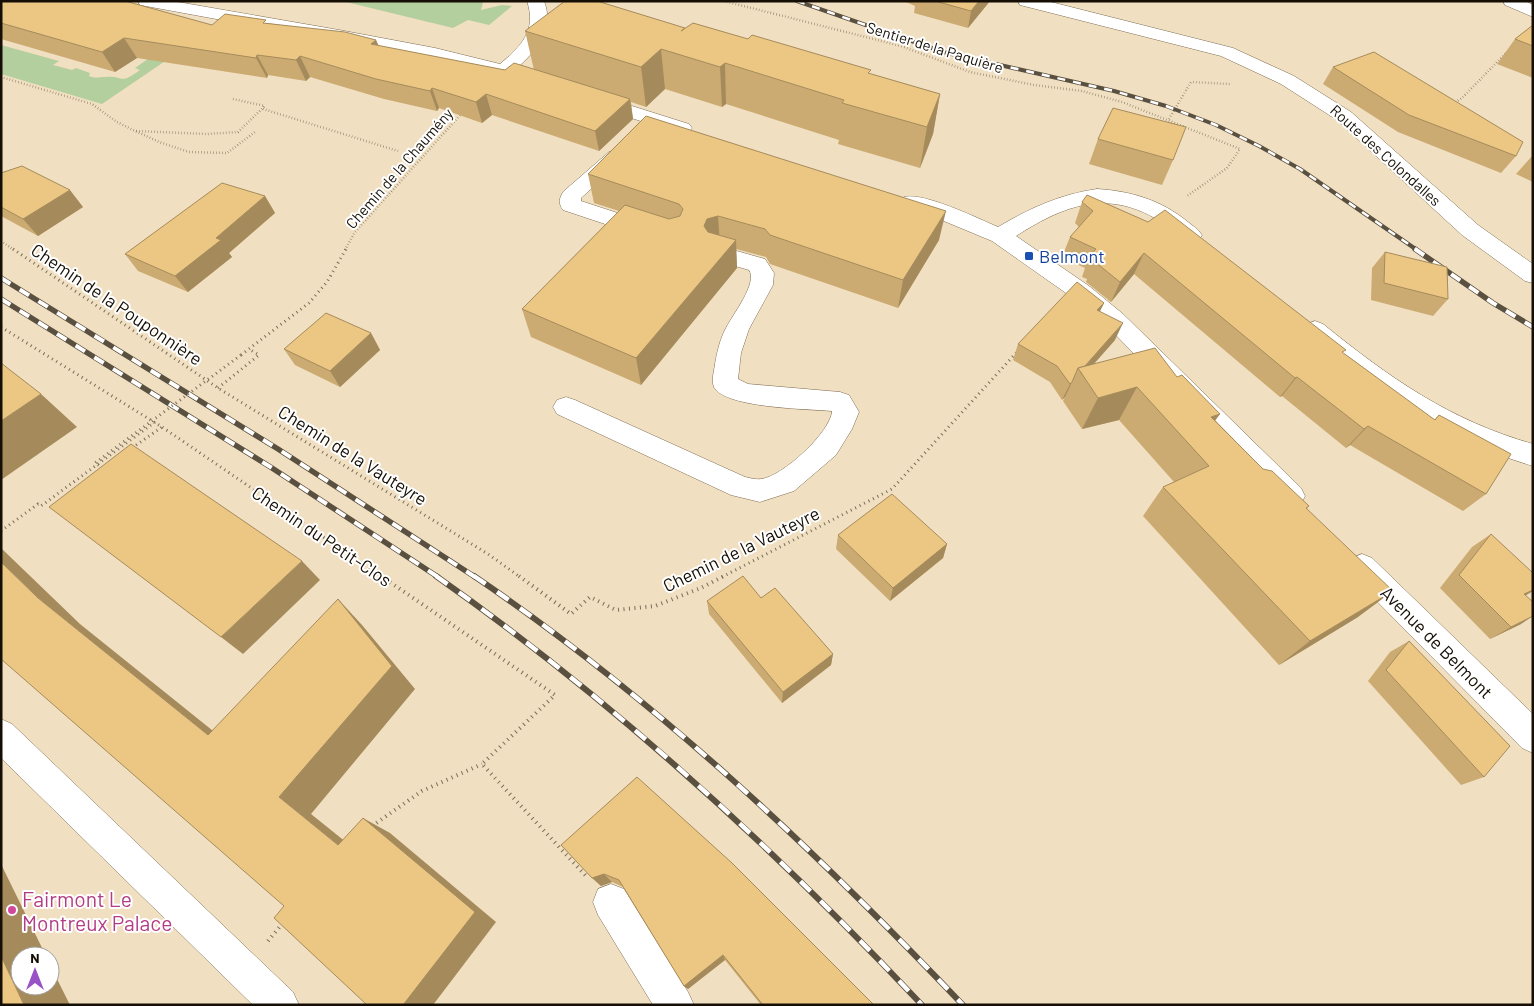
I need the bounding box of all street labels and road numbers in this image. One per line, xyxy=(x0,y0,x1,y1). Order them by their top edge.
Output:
street label: Sentier de la Paquière xyxy=(865,18,1005,76)
street label: Route des Colondalles xyxy=(1327,101,1445,209)
street label: Chemin de la Chaumény xyxy=(342,104,456,232)
street label: Chemin de la Pouponnière xyxy=(27,238,207,370)
street label: Chemin de la Vauteyre xyxy=(274,400,432,510)
street label: Chemin du Petit-Clos xyxy=(248,481,396,591)
street label: Chemin de la Vauteyre xyxy=(659,502,823,596)
street label: Avenue de Belmont xyxy=(1376,581,1498,703)

